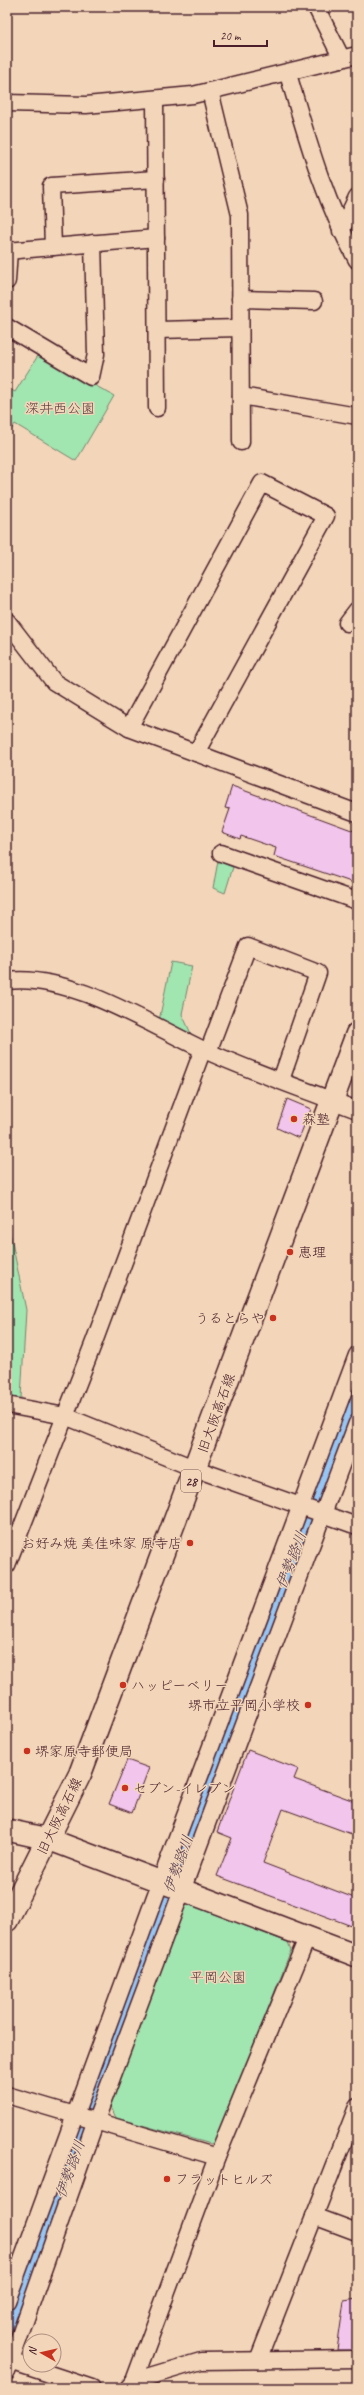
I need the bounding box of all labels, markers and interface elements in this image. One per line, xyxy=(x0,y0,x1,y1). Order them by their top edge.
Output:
scale bar xyxy=(214,22,267,48)
text: 20 m xyxy=(220,28,242,44)
park label: 深井西公園 xyxy=(25,400,95,417)
place label: 森塾 xyxy=(302,1111,330,1128)
marker: 森塾 xyxy=(289,1114,299,1124)
place label: 恵理 xyxy=(298,1244,326,1261)
marker: 恵理 xyxy=(285,1247,295,1257)
place label: うるとらや xyxy=(195,1310,265,1327)
marker: うるとらや xyxy=(268,1313,278,1323)
street label: 旧大阪高石線 xyxy=(194,1371,239,1456)
road number: 28 xyxy=(181,1470,201,1492)
water label: 伊勢路川 xyxy=(272,1529,311,1592)
place label: お好み焼 美佳味家 原寺店 xyxy=(21,1535,182,1552)
marker: お好み焼 美佳味家 原寺店 xyxy=(185,1538,195,1548)
place label: ハッピーベリー xyxy=(131,1677,228,1694)
marker: ハッピーベリー xyxy=(118,1680,128,1690)
place label: 堺市立平岡小学校 xyxy=(188,1697,300,1714)
marker: 堺市立平岡小学校 xyxy=(303,1700,313,1710)
place label: 堺家原寺郵便局 xyxy=(35,1743,133,1760)
marker: 堺家原寺郵便局 xyxy=(22,1746,32,1756)
street label: 旧大阪高石線 xyxy=(33,1775,86,1858)
place label: セブン-イレブン xyxy=(133,1780,236,1797)
marker: セブン-イレブン xyxy=(120,1783,130,1793)
water label: 伊勢路川 xyxy=(159,1833,198,1896)
park label: 平岡公園 xyxy=(190,1969,246,1986)
water label: 伊勢路川 xyxy=(51,2138,90,2201)
place label: フラットヒルズ xyxy=(175,2171,273,2188)
marker: フラットヒルズ xyxy=(162,2174,172,2184)
north arrow xyxy=(22,2333,62,2373)
text: N xyxy=(25,2345,40,2356)

